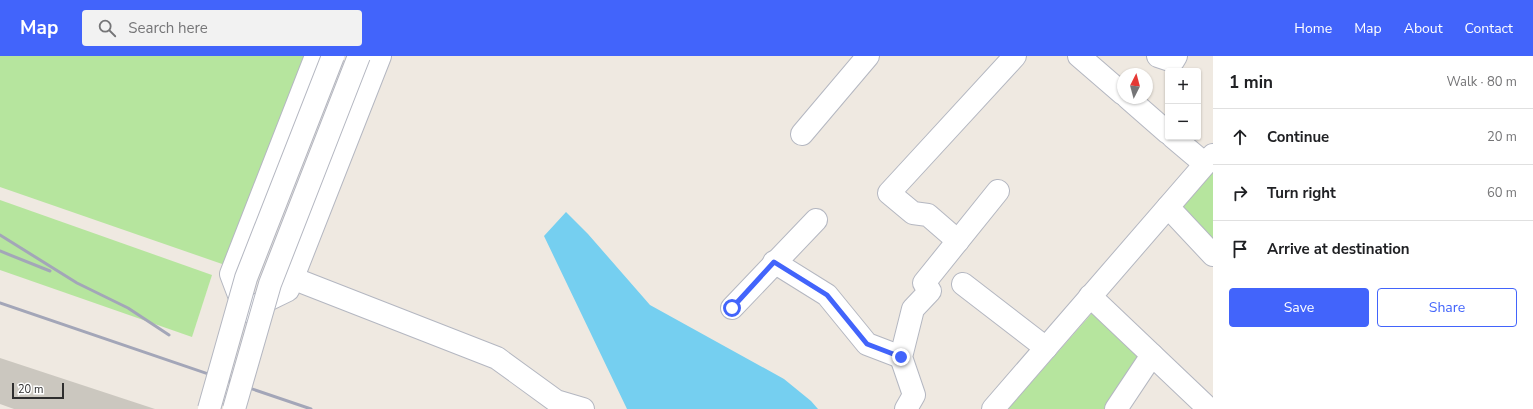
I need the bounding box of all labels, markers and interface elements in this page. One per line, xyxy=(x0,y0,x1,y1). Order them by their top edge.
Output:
search box xyxy=(82,10,362,46)
text: Map xyxy=(20,15,58,41)
icon: search xyxy=(96,17,118,39)
text: Search here xyxy=(128,18,208,38)
text: Home xyxy=(1294,19,1332,38)
text: Map xyxy=(1354,19,1382,38)
text: About xyxy=(1404,19,1443,38)
text: Contact xyxy=(1465,19,1513,38)
north arrow xyxy=(1117,68,1153,104)
map controls xyxy=(1165,68,1201,140)
button: + xyxy=(1165,68,1201,104)
text: 1 min xyxy=(1229,71,1273,94)
text: Walk · 80 m xyxy=(1446,73,1517,91)
button: − xyxy=(1165,104,1201,140)
icon: ahead xyxy=(1229,126,1251,148)
text: Continue xyxy=(1267,127,1329,147)
text: 20 m xyxy=(1487,128,1517,146)
icon: right xyxy=(1229,182,1251,204)
text: Turn right xyxy=(1267,183,1336,203)
text: 60 m xyxy=(1487,184,1517,202)
icon: arrive xyxy=(1229,238,1251,260)
text: Arrive at destination xyxy=(1267,239,1410,259)
button: Save xyxy=(1229,288,1369,327)
button: Share xyxy=(1377,288,1517,327)
route start xyxy=(723,299,741,317)
route end xyxy=(892,348,910,366)
scale bar xyxy=(12,381,64,400)
text: 20 m xyxy=(18,382,43,397)

